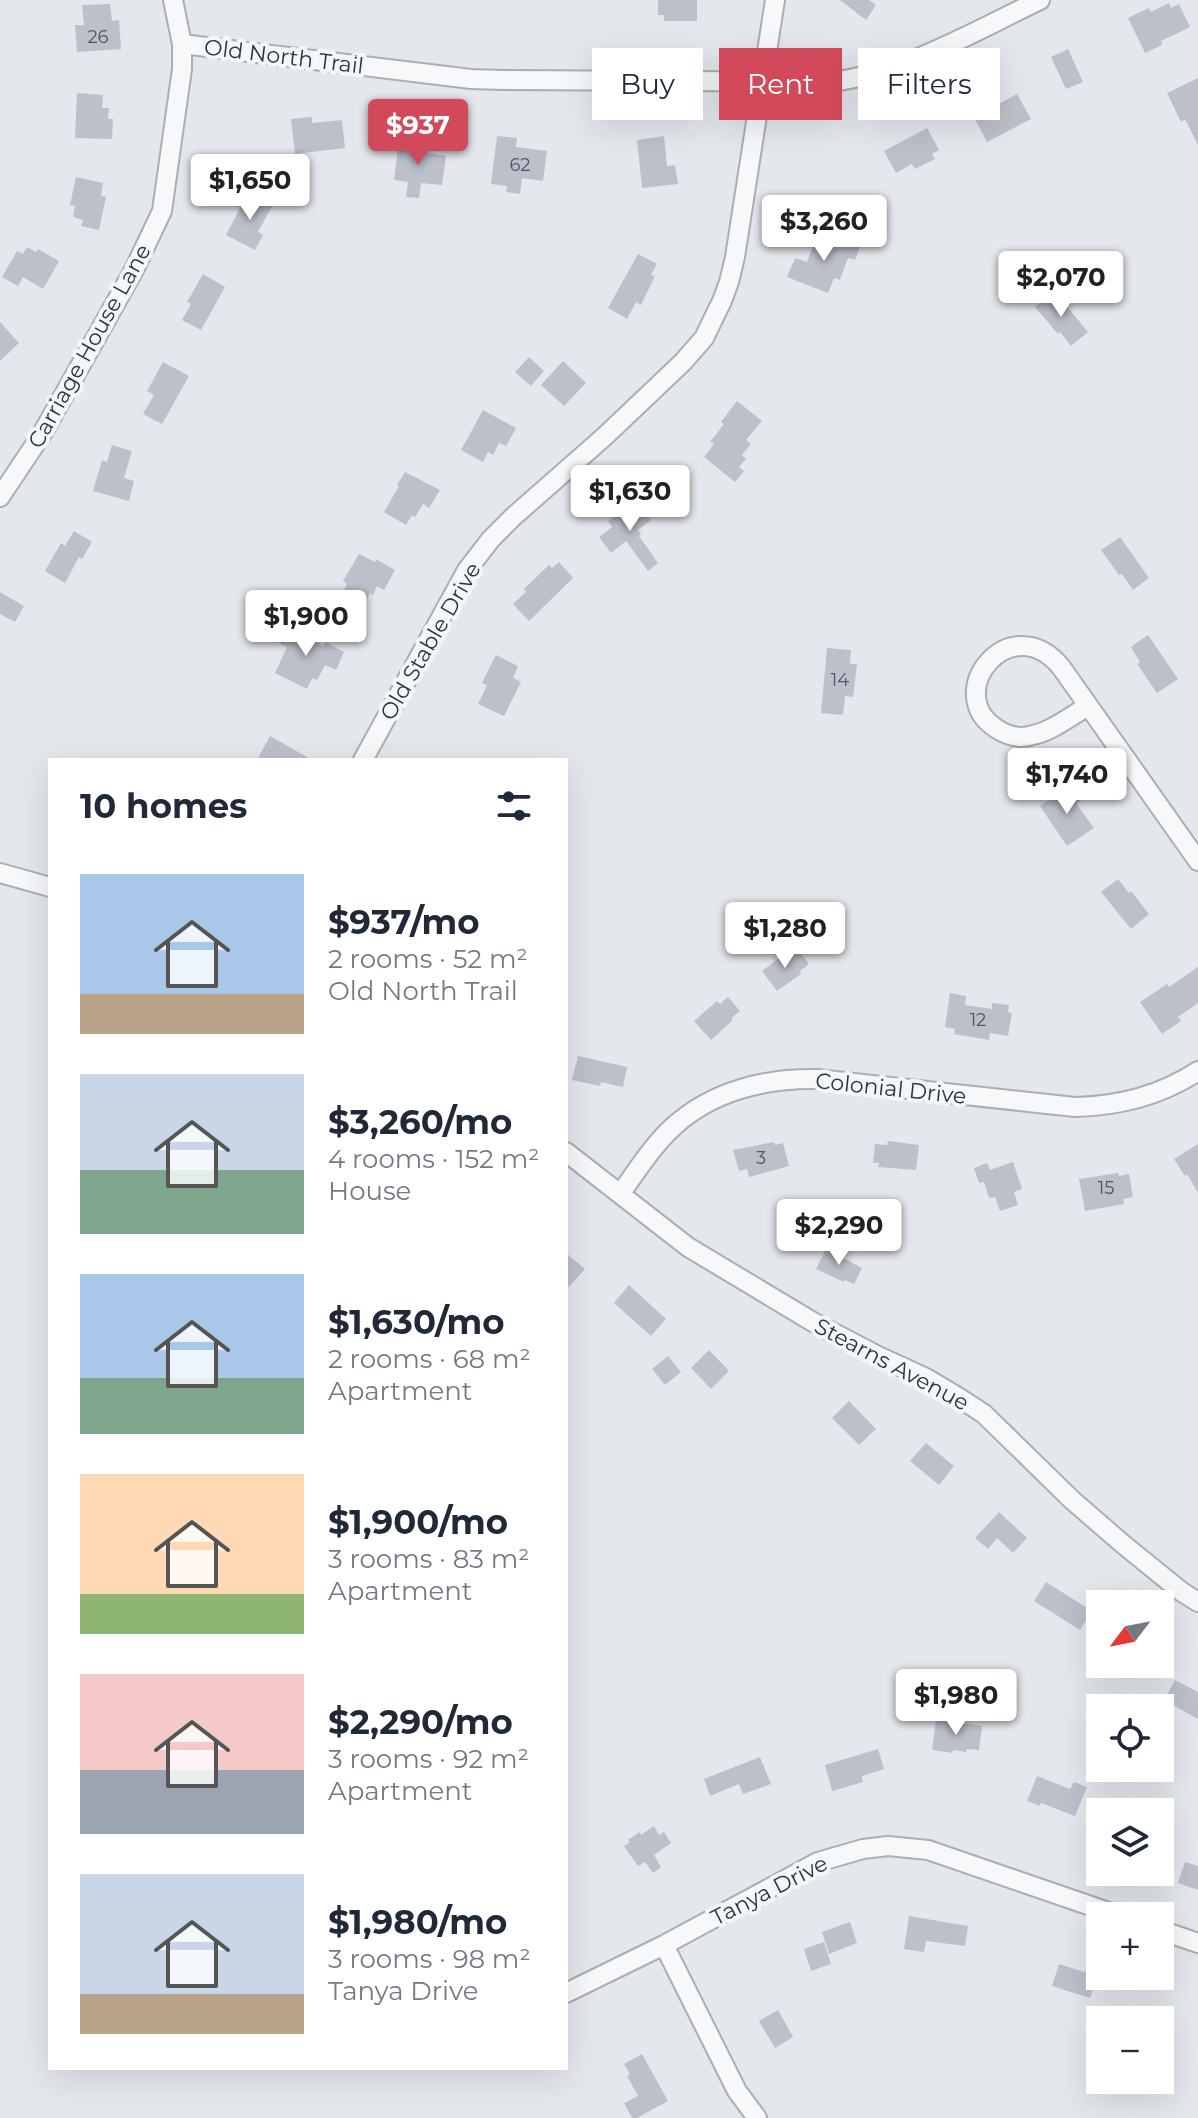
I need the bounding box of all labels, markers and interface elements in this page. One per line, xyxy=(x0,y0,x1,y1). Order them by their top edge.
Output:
house number: 26 xyxy=(87,26,109,48)
street label: Old North Trail xyxy=(203,33,365,80)
chip: Buy xyxy=(592,48,703,120)
chip: Rent xyxy=(719,48,842,120)
chip: Filters xyxy=(858,48,1000,120)
pin: $937 xyxy=(371,99,465,167)
text: $937 xyxy=(386,109,450,141)
pin: $1,650 xyxy=(185,154,315,222)
house number: 62 xyxy=(509,154,531,176)
text: $1,650 xyxy=(209,164,291,196)
pin: $3,260 xyxy=(759,195,889,263)
text: $3,260 xyxy=(780,205,868,237)
street label: Carriage House Lane xyxy=(22,240,157,453)
pin: $2,070 xyxy=(996,251,1126,319)
text: $2,070 xyxy=(1016,261,1106,293)
pin: $1,630 xyxy=(565,465,695,533)
text: $1,630 xyxy=(589,475,671,507)
street label: Old Stable Drive xyxy=(374,558,487,725)
pin: $1,900 xyxy=(241,590,371,658)
text: $1,900 xyxy=(263,600,349,632)
house number: 14 xyxy=(831,669,849,691)
pin: $1,740 xyxy=(1002,748,1132,816)
text: $1,740 xyxy=(1026,758,1108,790)
icon: filters xyxy=(492,784,536,828)
text: 10 homes xyxy=(80,785,247,827)
text: $937/mo xyxy=(328,901,480,943)
pin: $1,280 xyxy=(720,902,850,970)
icon: home xyxy=(144,906,240,1002)
text: $1,280 xyxy=(743,912,827,944)
text: 2 rooms · 52 m² xyxy=(328,943,528,975)
text: Old North Trail xyxy=(328,975,518,1007)
house number: 12 xyxy=(970,1009,986,1031)
street label: Colonial Drive xyxy=(814,1067,968,1110)
text: $3,260/mo xyxy=(328,1101,512,1143)
icon: home xyxy=(144,1106,240,1202)
text: 4 rooms · 152 m² xyxy=(328,1143,539,1175)
house number: 3 xyxy=(756,1147,766,1169)
text: House xyxy=(328,1175,411,1207)
house number: 15 xyxy=(1098,1177,1114,1199)
pin: $2,290 xyxy=(774,1199,904,1267)
text: $2,290 xyxy=(795,1209,883,1241)
text: $1,630/mo xyxy=(328,1301,505,1343)
icon: home xyxy=(144,1306,240,1402)
street label: Stearns Avenue xyxy=(810,1312,974,1417)
text: 2 rooms · 68 m² xyxy=(328,1343,531,1375)
text: Apartment xyxy=(328,1375,472,1407)
text: $1,900/mo xyxy=(328,1501,508,1543)
icon: home xyxy=(144,1506,240,1602)
text: 3 rooms · 83 m² xyxy=(328,1543,529,1575)
text: Apartment xyxy=(328,1575,472,1607)
north arrow xyxy=(1086,1590,1174,1678)
map controls xyxy=(1086,1590,1174,2094)
pin: $1,980 xyxy=(891,1669,1021,1737)
text: $1,980 xyxy=(914,1679,998,1711)
button: locate xyxy=(1086,1694,1174,1782)
text: $2,290/mo xyxy=(328,1701,513,1743)
icon: home xyxy=(144,1706,240,1802)
text: 3 rooms · 92 m² xyxy=(328,1743,529,1775)
text: Apartment xyxy=(328,1775,472,1807)
button: layers xyxy=(1086,1798,1174,1886)
street label: Tanya Drive xyxy=(706,1850,832,1931)
text: $1,980/mo xyxy=(328,1901,507,1943)
button: + xyxy=(1086,1902,1174,1990)
icon: home xyxy=(144,1906,240,2002)
text: 3 rooms · 98 m² xyxy=(328,1943,531,1975)
text: Tanya Drive xyxy=(328,1975,478,2007)
button: − xyxy=(1086,2006,1174,2094)

